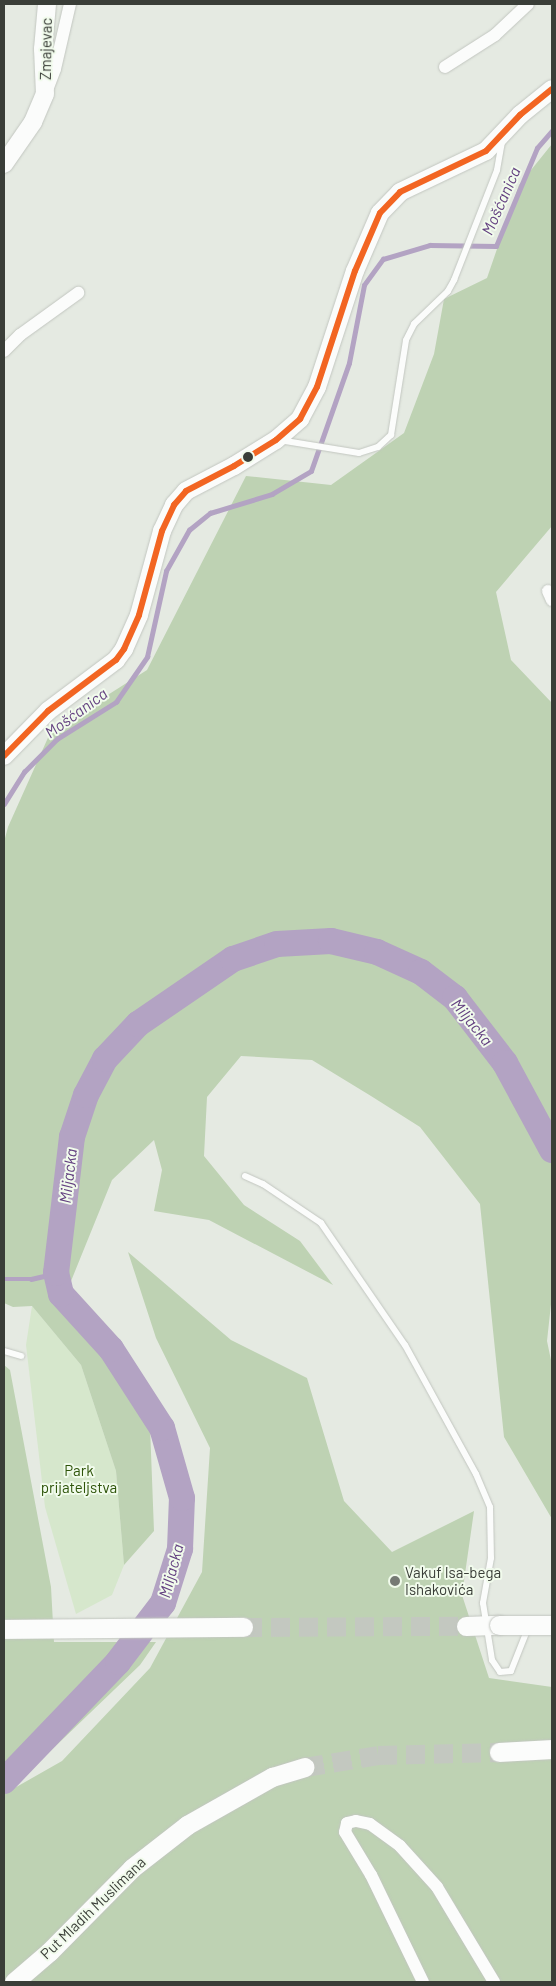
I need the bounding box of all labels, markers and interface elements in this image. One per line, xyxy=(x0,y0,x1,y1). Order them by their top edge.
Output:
street label: Zmajevac xyxy=(36,18,56,80)
water label: Mošćanica xyxy=(477,164,525,238)
unlabelled marker xyxy=(243,452,253,462)
water label: Mošćanica xyxy=(41,684,111,742)
water label: Miljacka xyxy=(447,995,497,1049)
water label: Miljacka xyxy=(55,1148,81,1204)
park label: Park prijateljstva xyxy=(41,1461,117,1496)
water label: Miljacka xyxy=(155,1542,187,1600)
place label: Vakuf Isa-bega Ishakovića xyxy=(405,1563,501,1598)
marker: Vakuf Isa-bega Ishakovića xyxy=(389,1575,401,1587)
street label: Put Mladih Muslimana xyxy=(37,1853,149,1963)

